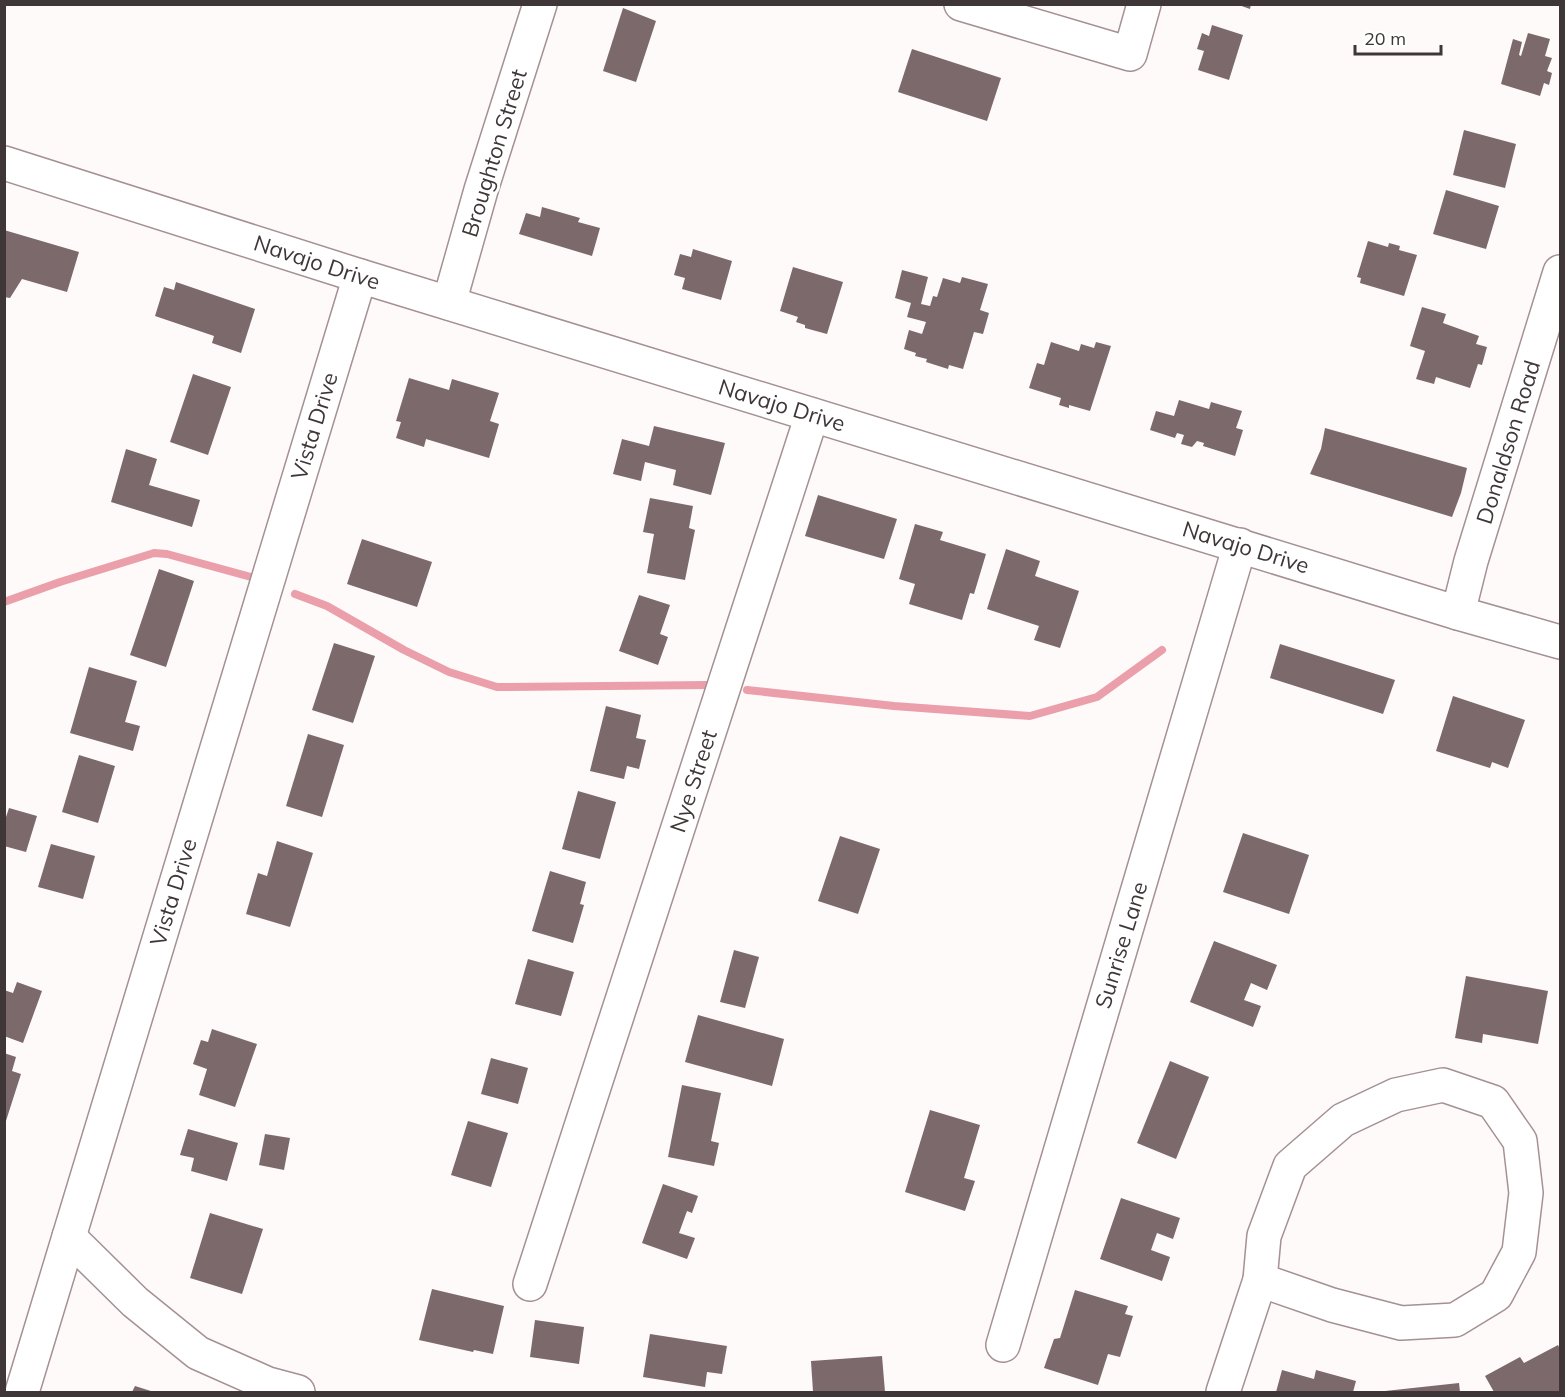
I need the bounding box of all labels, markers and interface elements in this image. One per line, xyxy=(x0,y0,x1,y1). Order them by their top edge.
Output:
scale bar xyxy=(1355,18,1440,56)
text: 20 m xyxy=(1364,27,1406,50)
street label: Broughton Street xyxy=(455,65,533,240)
street label: Navajo Drive xyxy=(250,228,384,296)
street label: Donaldson Road xyxy=(1470,357,1546,527)
street label: Vista Drive xyxy=(284,369,344,483)
street label: Navajo Drive xyxy=(715,372,849,438)
street label: Navajo Drive xyxy=(1179,514,1313,580)
street label: Nye Street xyxy=(663,726,723,836)
street label: Vista Drive xyxy=(143,835,203,949)
street label: Sunrise Lane xyxy=(1088,878,1154,1012)

